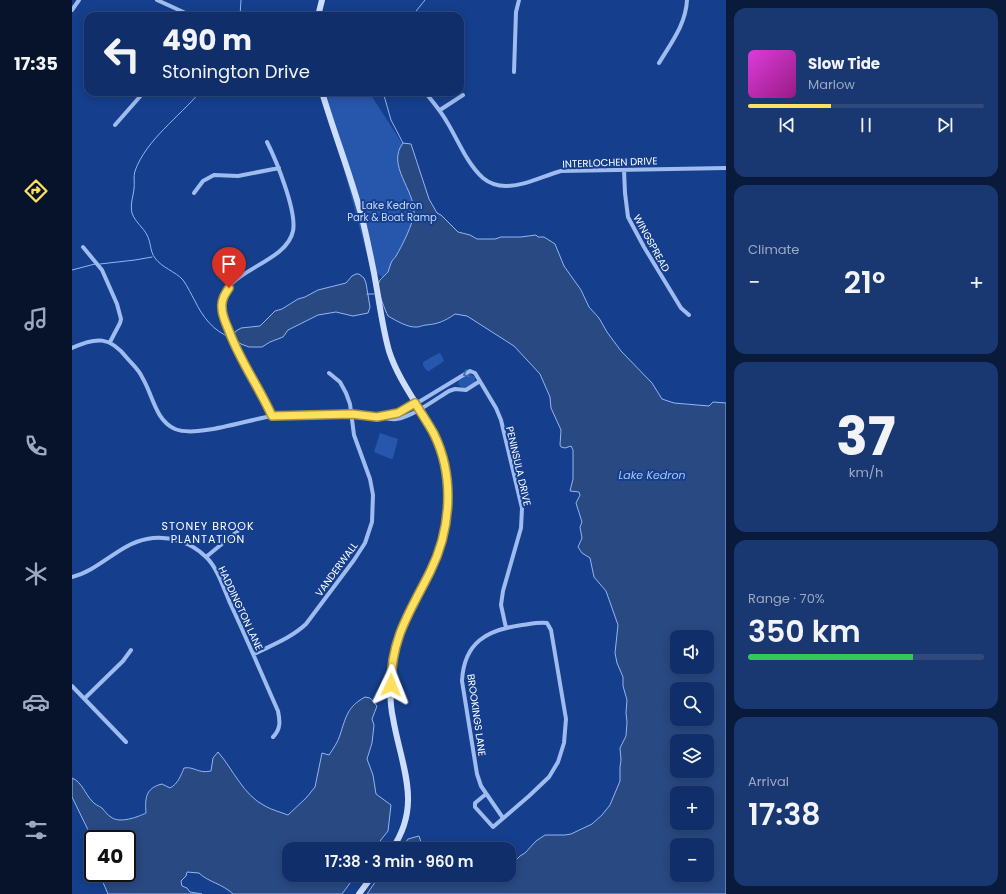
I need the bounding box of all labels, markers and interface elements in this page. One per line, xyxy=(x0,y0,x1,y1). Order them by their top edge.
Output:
text: 490 m xyxy=(162,21,252,60)
icon: left xyxy=(96,28,148,80)
text: 17:35 xyxy=(14,51,58,76)
text: Slow Tide xyxy=(808,53,880,74)
text: Stonington Drive xyxy=(162,59,310,84)
text: Marlow xyxy=(808,75,855,94)
icon: previous xyxy=(776,114,798,136)
icon: pause xyxy=(855,114,877,136)
icon: next xyxy=(934,114,956,136)
street label: INTERLOCHEN DRIVE xyxy=(562,153,658,172)
icon: directions xyxy=(22,177,50,205)
park label: Lake Kedron Park & Boat Ramp xyxy=(347,198,437,225)
street label: WINGSPREAD xyxy=(630,212,674,275)
text: Climate xyxy=(748,240,799,259)
pin xyxy=(212,247,246,288)
icon: arrive xyxy=(218,253,240,275)
text: 21° xyxy=(844,261,885,304)
text: − xyxy=(748,267,760,298)
text: + xyxy=(969,267,984,298)
icon: music xyxy=(22,305,50,333)
one-way arrow xyxy=(463,369,470,377)
text: 37 xyxy=(836,400,896,473)
street label: PENINSULA DRIVE xyxy=(502,425,535,507)
icon: phone xyxy=(22,432,50,460)
text: km/h xyxy=(849,463,883,482)
water label: Lake Kedron xyxy=(619,467,685,483)
district label: STONEY BROOK PLANTATION xyxy=(161,518,255,547)
street label: VANDERWALL xyxy=(312,538,362,600)
icon: climate xyxy=(22,560,50,588)
street label: HADDINGTON LANE xyxy=(214,564,267,653)
text: Range · 70% xyxy=(748,589,825,608)
text: 350 km xyxy=(748,610,861,653)
map controls xyxy=(670,630,714,882)
button: sound xyxy=(670,630,714,674)
position arrow xyxy=(370,664,412,706)
street label: BROOKINGS LANE xyxy=(463,673,490,757)
button: search xyxy=(670,682,714,726)
icon: car xyxy=(22,688,50,716)
button: layers xyxy=(670,734,714,778)
text: Arrival xyxy=(748,772,789,791)
button: + xyxy=(670,786,714,830)
text: 17:38 xyxy=(748,793,820,836)
icon: filters xyxy=(22,816,50,844)
speed limit sign: 40 xyxy=(84,830,136,882)
button: − xyxy=(670,838,714,882)
text: 17:38 · 3 min · 960 m xyxy=(325,851,473,872)

